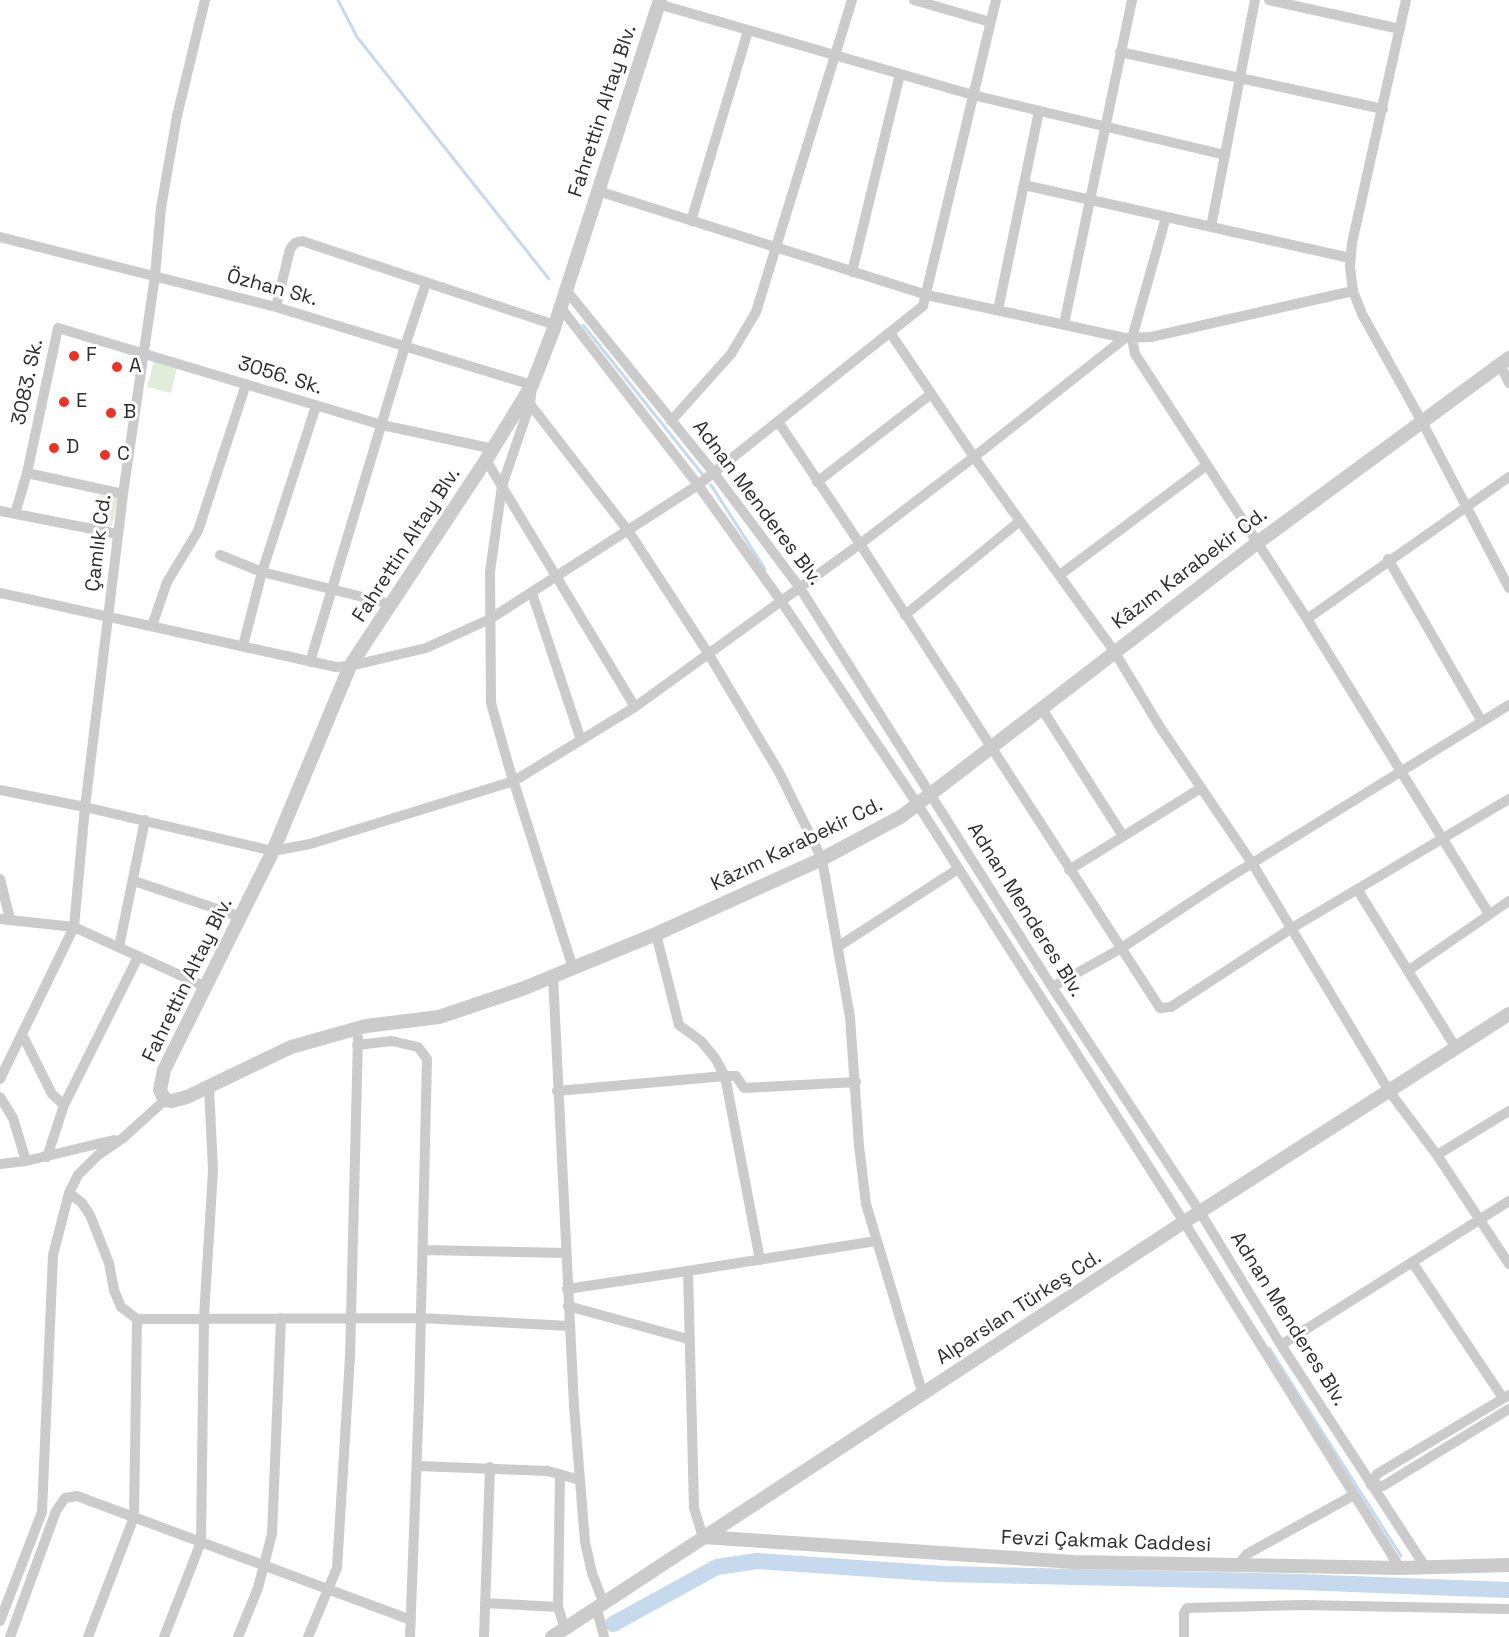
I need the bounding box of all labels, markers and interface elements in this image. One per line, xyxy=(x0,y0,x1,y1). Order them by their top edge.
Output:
street label: Fahrettin Altay Blv. xyxy=(564,22,642,200)
street label: Özhan Sk. xyxy=(224,264,320,312)
street label: 3083. Sk. xyxy=(7,337,49,427)
place label: F xyxy=(86,344,97,368)
marker: F xyxy=(67,349,81,363)
street label: 3056. Sk. xyxy=(235,352,325,400)
place label: A xyxy=(129,355,142,379)
marker: A xyxy=(110,360,124,374)
place label: E xyxy=(76,390,87,414)
marker: E xyxy=(57,395,71,409)
place label: B xyxy=(123,401,136,425)
marker: B xyxy=(104,406,118,420)
street label: Adnan Menderes Blv. xyxy=(687,416,827,590)
place label: D xyxy=(66,436,79,460)
marker: D xyxy=(47,441,61,455)
place label: C xyxy=(117,443,130,467)
marker: C xyxy=(98,448,112,462)
street label: Fahrettin Altay Blv. xyxy=(348,463,466,627)
street label: Çamlık Cd. xyxy=(81,493,117,593)
street label: Kâzım Karabekir Cd. xyxy=(1108,503,1272,635)
street label: Kâzım Karabekir Cd. xyxy=(707,793,887,897)
street label: Adnan Menderes Blv. xyxy=(962,819,1088,1001)
street label: Fahrettin Altay Blv. xyxy=(138,894,238,1066)
street label: Adnan Menderes Blv. xyxy=(1225,1228,1351,1410)
street label: Alparslan Türkeş Cd. xyxy=(932,1246,1106,1370)
street label: Fevzi Çakmak Caddesi xyxy=(1001,1526,1211,1558)

